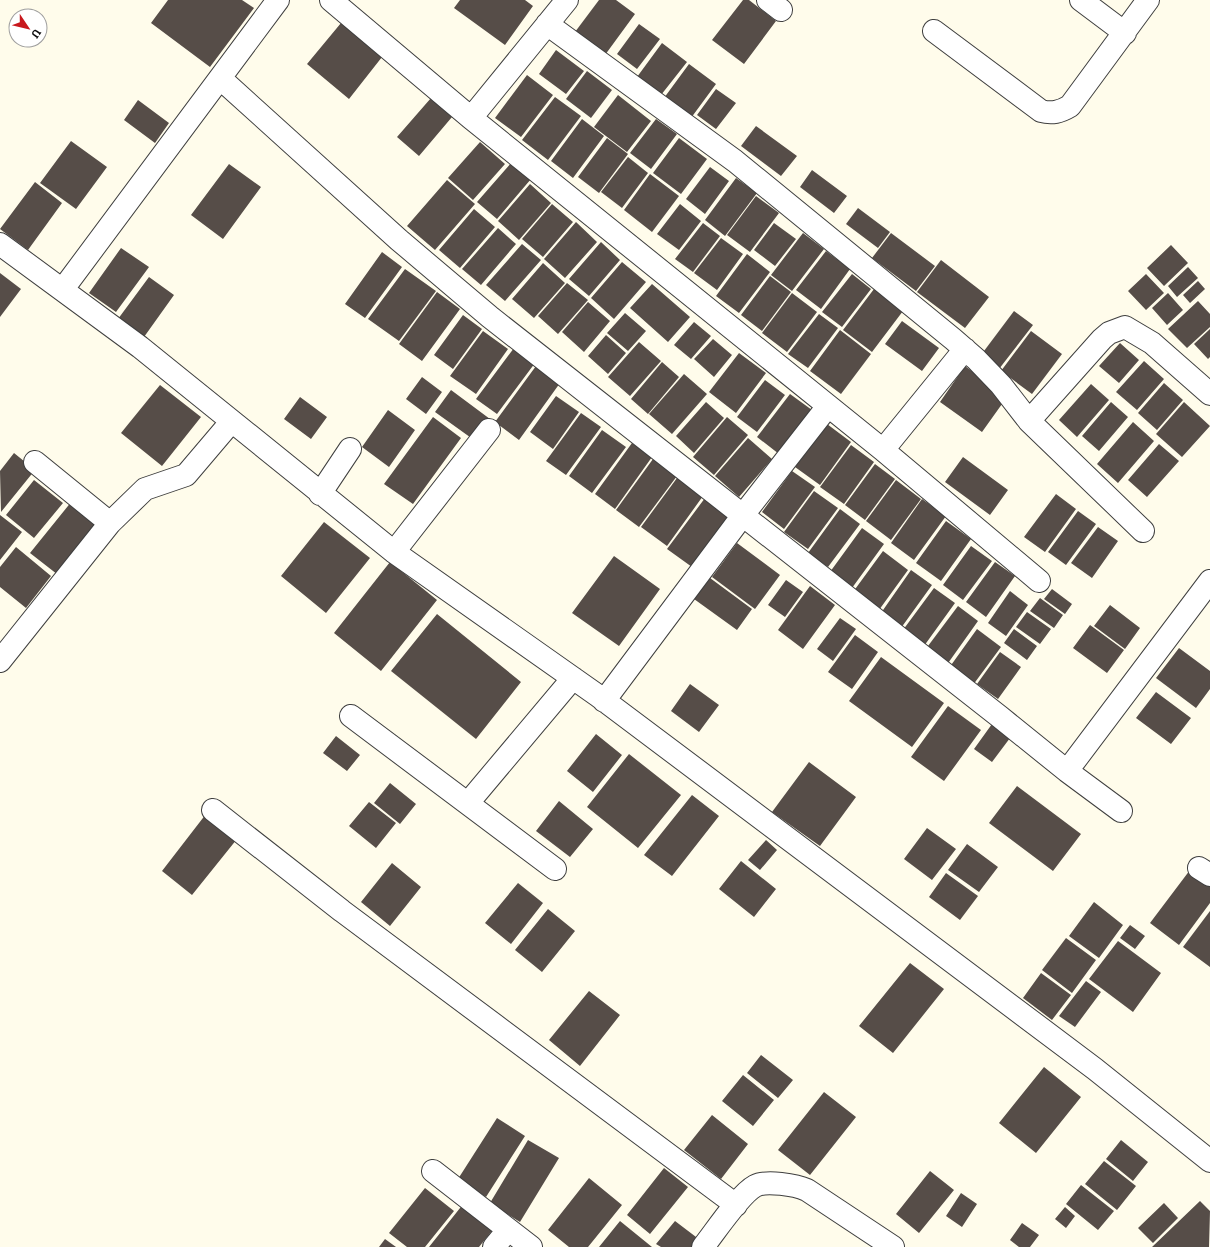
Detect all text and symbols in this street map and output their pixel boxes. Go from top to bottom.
north arrow [8,8,48,48]
text: U [28,26,43,41]

